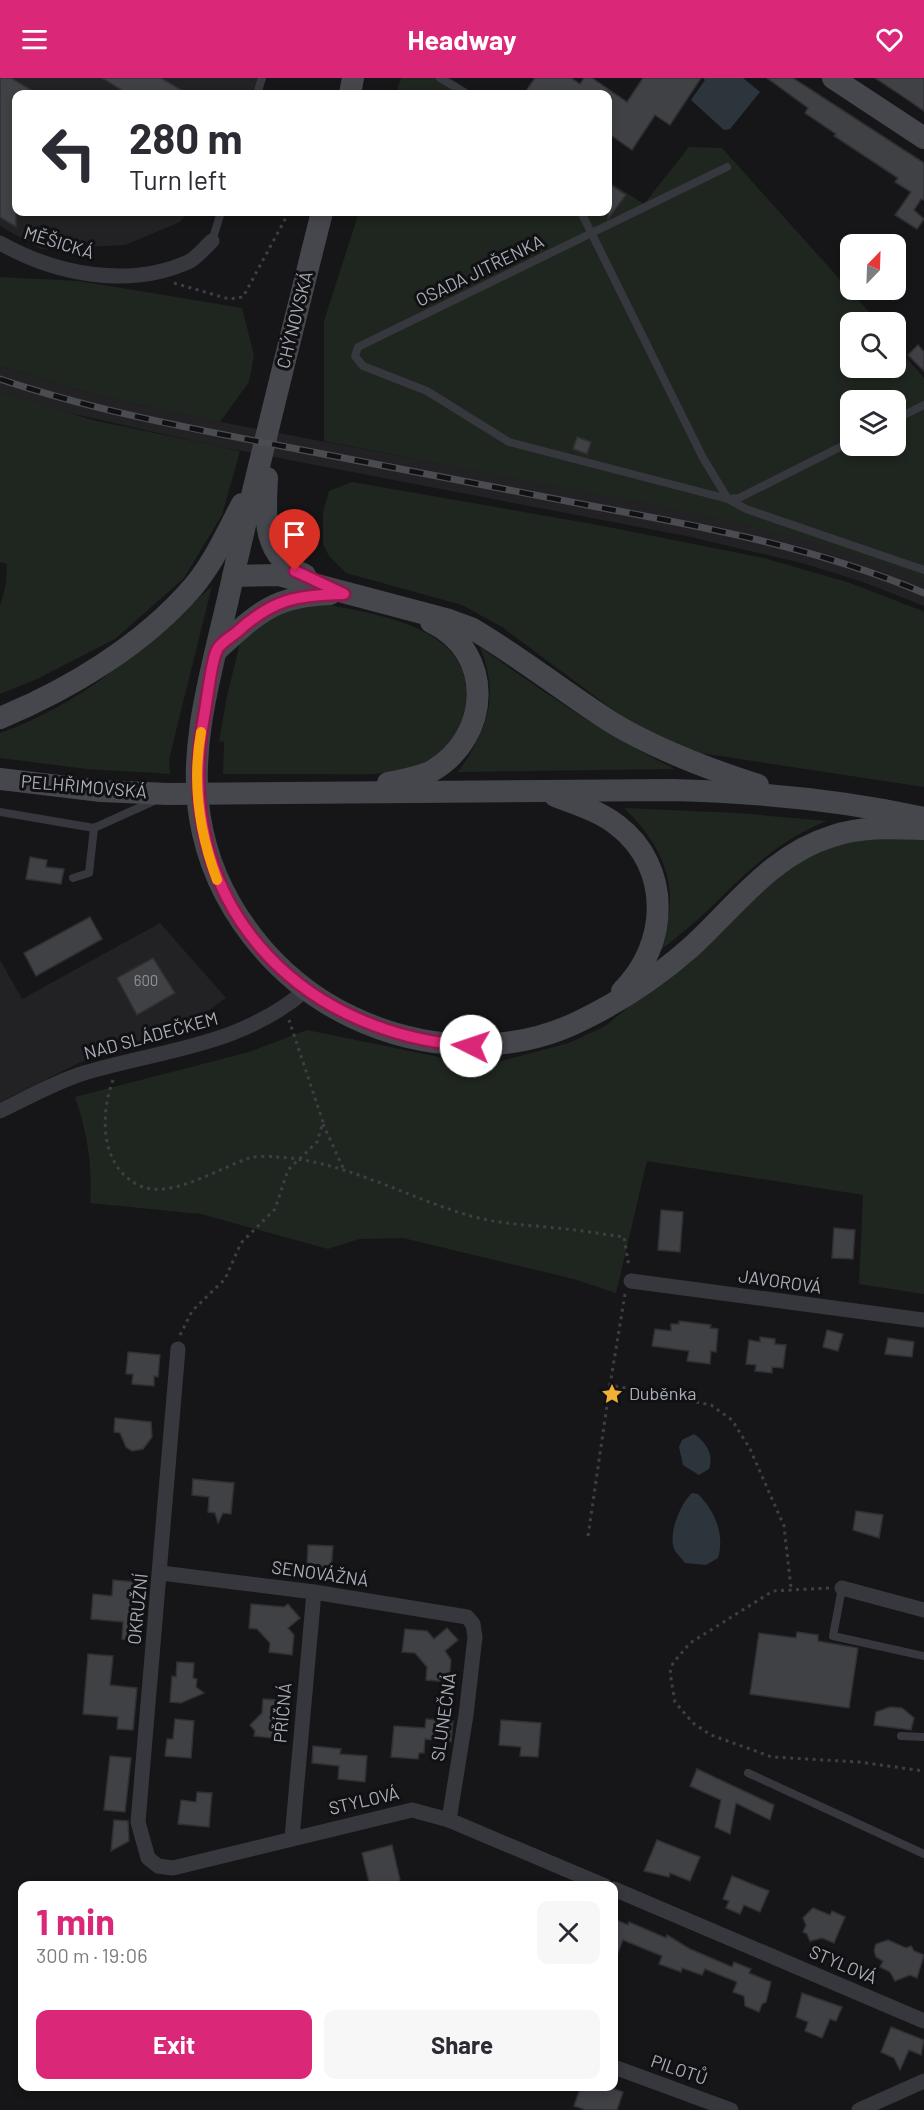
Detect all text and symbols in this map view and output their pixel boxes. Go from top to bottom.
icon: menu [18,23,51,56]
text: Headway [408,23,517,55]
icon: heart [873,23,906,56]
text: 280 m [129,112,243,162]
icon: left [30,114,108,192]
text: Turn left [129,163,227,195]
street label: MĚŠICKÁ [22,221,97,263]
street label: OSADA JITŘENKA [412,230,547,311]
north arrow [840,234,906,300]
map controls [840,234,906,456]
street label: CHÝNOVSKÁ [271,269,317,371]
button: search [840,312,906,378]
button: layers [840,390,906,456]
pin [269,509,320,571]
icon: arrive [278,518,311,551]
street label: PELHŘIMOVSKÁ [20,770,148,802]
house number: 600 [134,971,158,989]
street label: NAD SLÁDEČKEM [81,1007,220,1064]
position arrow [439,1014,503,1078]
street label: JAVOROVÁ [737,1264,823,1298]
place icon: Duběnka [600,1382,624,1406]
place label: Duběnka [629,1382,697,1404]
street label: SENOVÁŽNÁ [270,1555,370,1591]
street label: OKRUŽNÍ [122,1572,152,1646]
street label: SLUNEČNÁ [426,1671,460,1763]
street label: PŘÍČNÁ [268,1682,296,1744]
street label: STYLOVÁ [326,1781,401,1819]
text: 1 min [36,1899,115,1942]
button: close [537,1901,600,1964]
street label: STYLOVÁ [806,1940,881,1988]
text: 300 m · 19:06 [36,1943,147,1967]
button: Exit [36,2010,312,2079]
button: Share [324,2010,600,2079]
street label: PILOTŮ [648,2049,711,2089]

